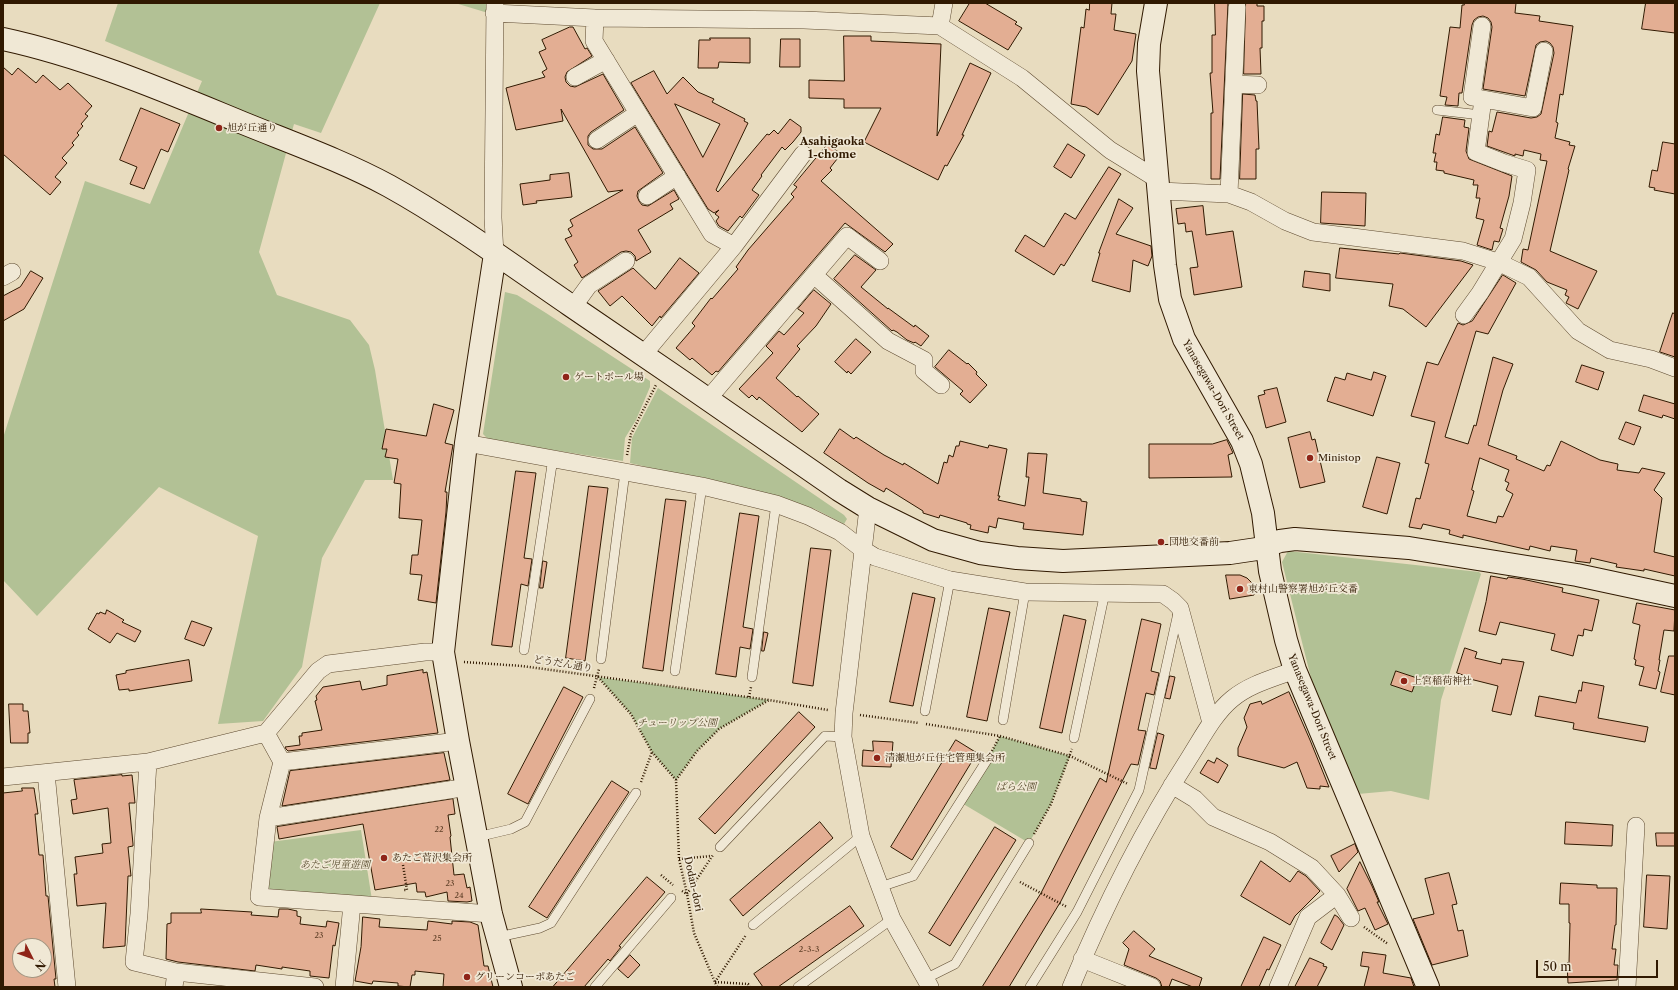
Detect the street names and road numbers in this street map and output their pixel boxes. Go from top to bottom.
street label: Yanasegawa-Dori Street [1179,338,1247,442]
street label: Yanasegawa-Dori Street [1285,652,1339,762]
street label: どうだん通り [532,653,594,675]
street label: Dodan-dori [681,855,705,913]

